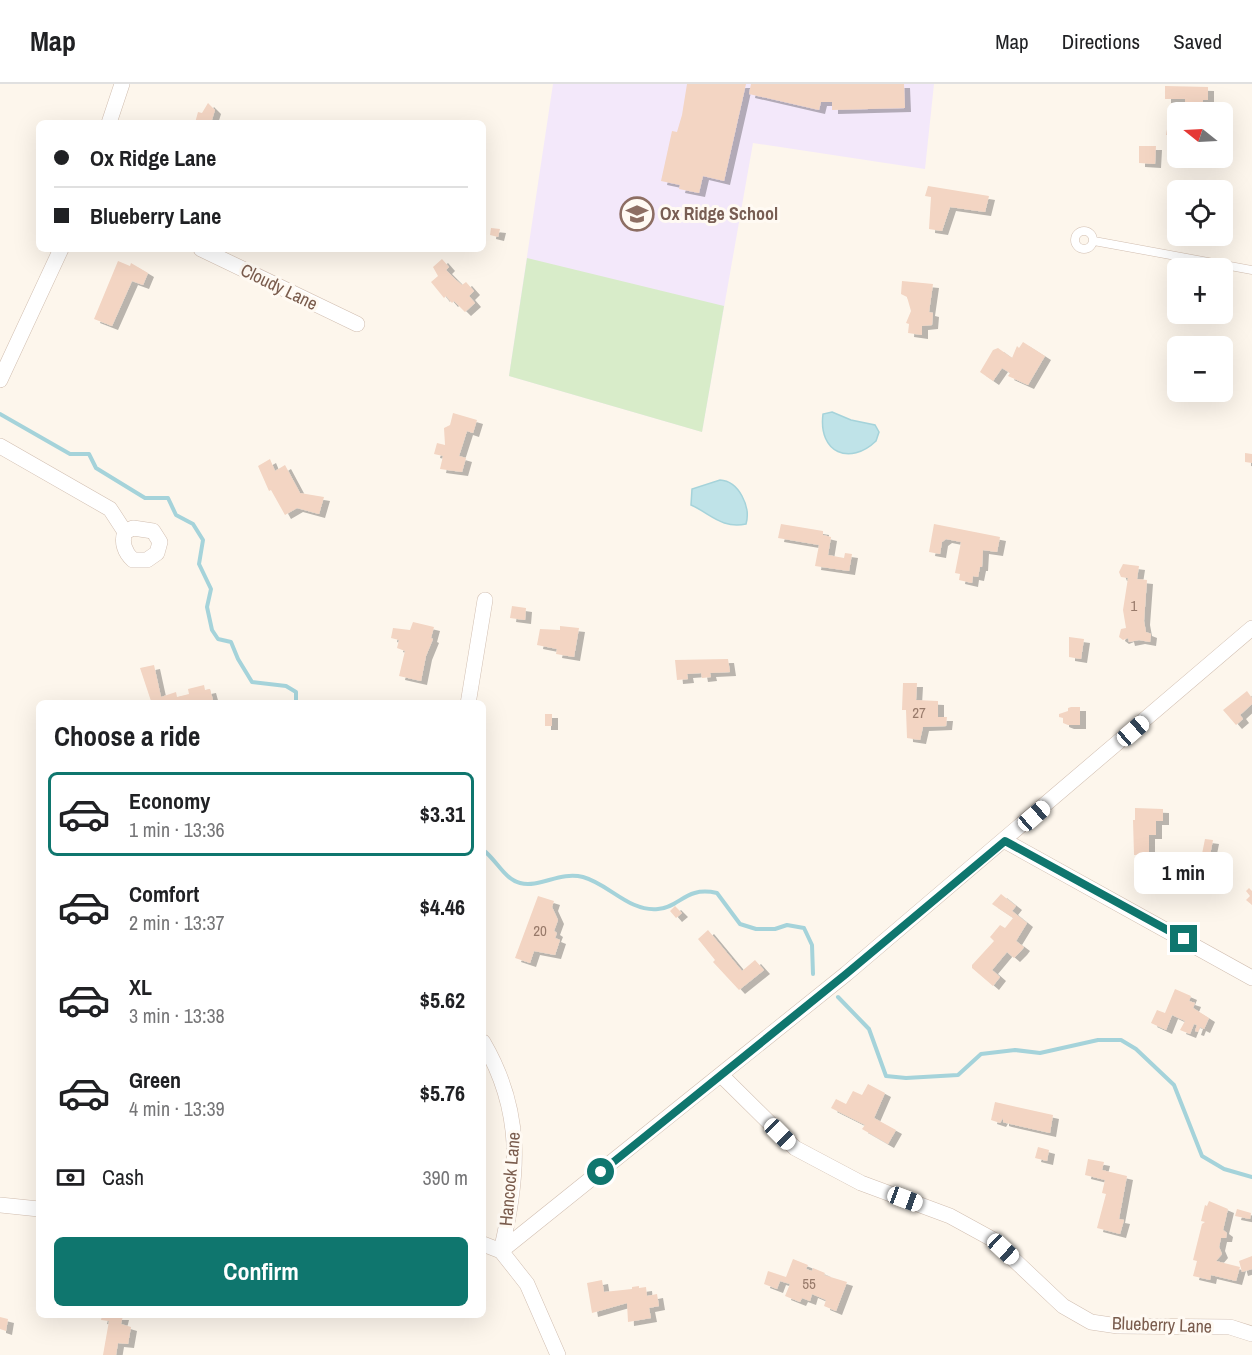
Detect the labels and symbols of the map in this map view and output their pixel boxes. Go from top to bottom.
north arrow [1167,102,1233,168]
school or university icon: Ox Ridge School [619,196,655,232]
place label: Ox Ridge School [660,201,778,226]
street label: Cloudy Lane [236,257,322,316]
house number: 1 [1131,595,1138,616]
house number: 27 [912,702,926,723]
car [1114,712,1152,750]
car [1015,797,1053,835]
callout: 1 min [1134,852,1234,894]
house number: 20 [533,920,547,941]
route end [1170,925,1197,952]
car [761,1115,799,1153]
street label: Hancock Lane [493,1131,526,1227]
route start [587,1158,614,1185]
car [885,1184,925,1214]
car [984,1230,1022,1268]
house number: 55 [802,1273,816,1294]
street label: Blueberry Lane [1112,1310,1212,1339]

